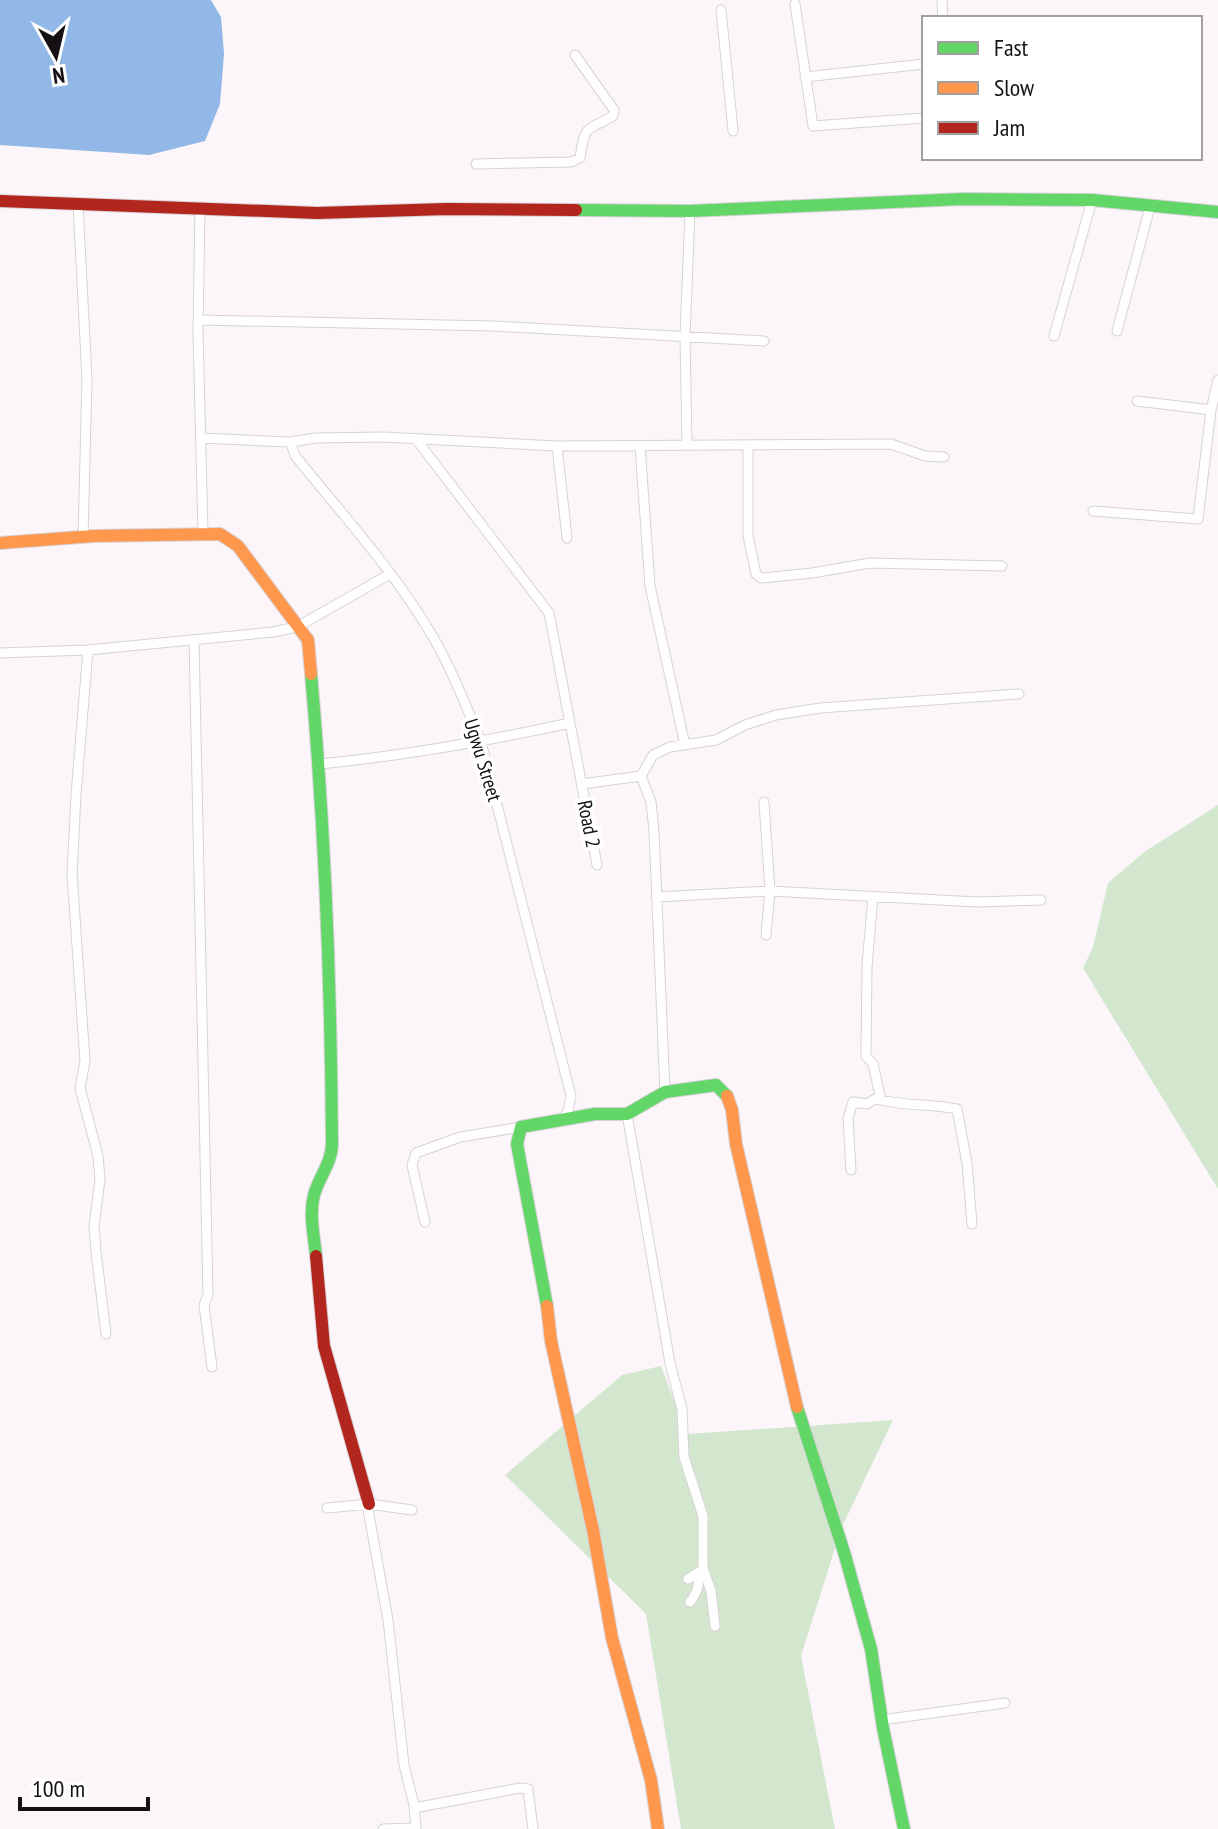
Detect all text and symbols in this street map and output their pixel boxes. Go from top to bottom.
north arrow [16,16,96,96]
legend [922,16,1202,160]
text: Fast [994,32,1029,63]
text: N [51,61,67,90]
text: Slow [994,72,1035,103]
text: Jam [993,112,1025,143]
street label: Ugwu Street [458,715,508,805]
street label: Road 2 [572,798,606,850]
scale bar [20,1761,148,1811]
text: 100 m [32,1773,85,1804]

